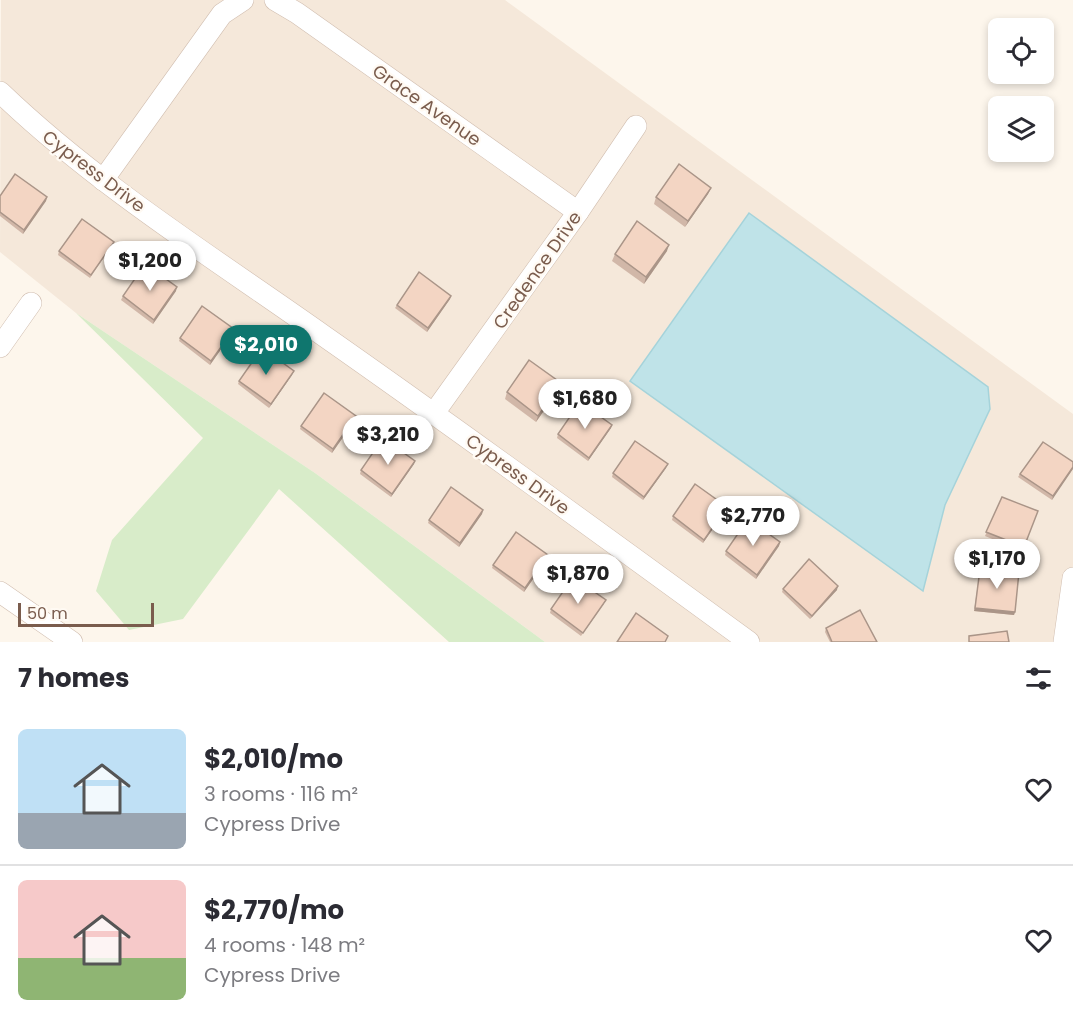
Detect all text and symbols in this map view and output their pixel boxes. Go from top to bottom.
map controls [988,18,1054,162]
button: locate [988,18,1054,84]
street label: Grace Avenue [368,58,486,152]
button: layers [988,96,1054,162]
street label: Cypress Drive [37,124,151,218]
street label: Credence Drive [487,206,587,334]
pin: $1,200 [101,241,199,292]
text: $1,200 [118,246,182,274]
pin: $2,010 [217,325,315,376]
text: $2,010 [234,330,298,358]
pin: $1,680 [536,379,634,430]
text: $1,680 [552,384,618,412]
pin: $3,210 [339,415,437,466]
text: $3,210 [357,420,419,448]
street label: Cypress Drive [461,428,575,520]
pin: $2,770 [704,496,802,547]
text: $2,770 [721,501,785,529]
pin: $1,170 [948,539,1046,590]
text: $1,170 [968,544,1026,572]
pin: $1,870 [529,554,627,605]
text: $1,870 [546,559,610,587]
scale bar [18,600,154,628]
text: 50 m [27,602,68,625]
text: 7 homes [18,660,130,696]
icon: filters [1022,662,1055,695]
text: $2,010/mo [204,741,343,777]
icon: home [66,753,138,825]
icon: heart [1022,773,1055,806]
text: 3 rooms · 116 m² [204,780,358,808]
text: Cypress Drive [204,810,340,838]
text: $2,770/mo [204,892,344,928]
icon: home [66,904,138,976]
icon: heart [1022,924,1055,957]
text: 4 rooms · 148 m² [204,931,365,959]
text: Cypress Drive [204,961,340,989]

